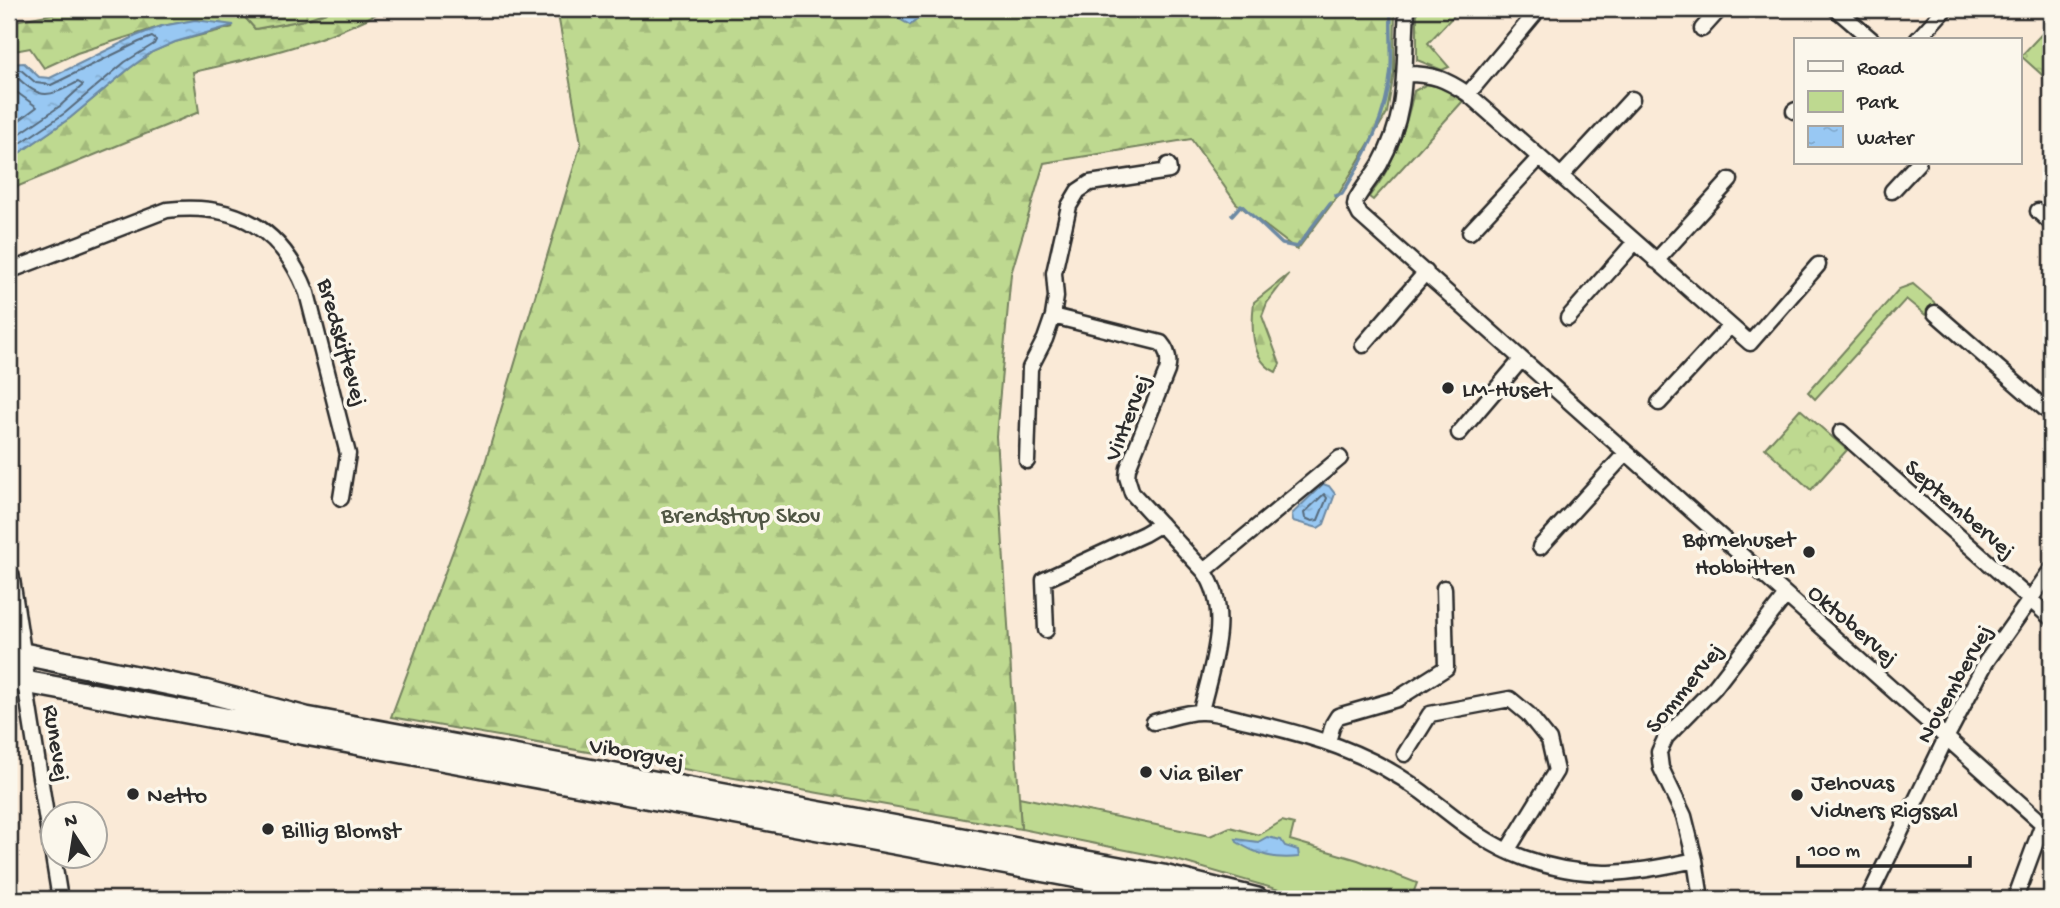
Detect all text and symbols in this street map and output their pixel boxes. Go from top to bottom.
legend [1794,38,2022,164]
text: Road [1857,58,1905,83]
text: Park [1856,92,1900,117]
text: Water [1857,128,1915,153]
street label: Bredskiftevej [308,275,373,410]
street label: Vintervej [1099,371,1159,467]
place label: LM-Huset [1462,377,1553,406]
marker: LM-Huset [1440,380,1456,396]
street label: Septembervej [1897,454,2020,567]
park label: Brendstrup Skov [660,503,821,532]
place label: Børnehuset Hobbitten [1682,527,1797,584]
marker: Børnehuset Hobbitten [1801,544,1817,560]
street label: Oktobervej [1800,579,1903,674]
street label: Novembervej [1911,620,2001,749]
street label: Sommervej [1640,638,1731,740]
street label: Runevej [34,703,75,784]
street label: Viborgvej [586,733,686,778]
place label: Via Biler [1159,761,1244,790]
marker: Via Biler [1138,764,1154,780]
place label: Jehovas Vidners Rigssal [1810,770,1958,827]
place label: Netto [147,783,207,812]
marker: Netto [125,786,141,802]
marker: Jehovas Vidners Rigssal [1789,787,1805,803]
north arrow [38,800,108,870]
text: N [63,809,80,834]
place label: Billig Blomst [281,818,402,847]
marker: Billig Blomst [260,821,276,837]
scale bar [1798,824,1969,868]
text: 100 m [1807,840,1860,865]

